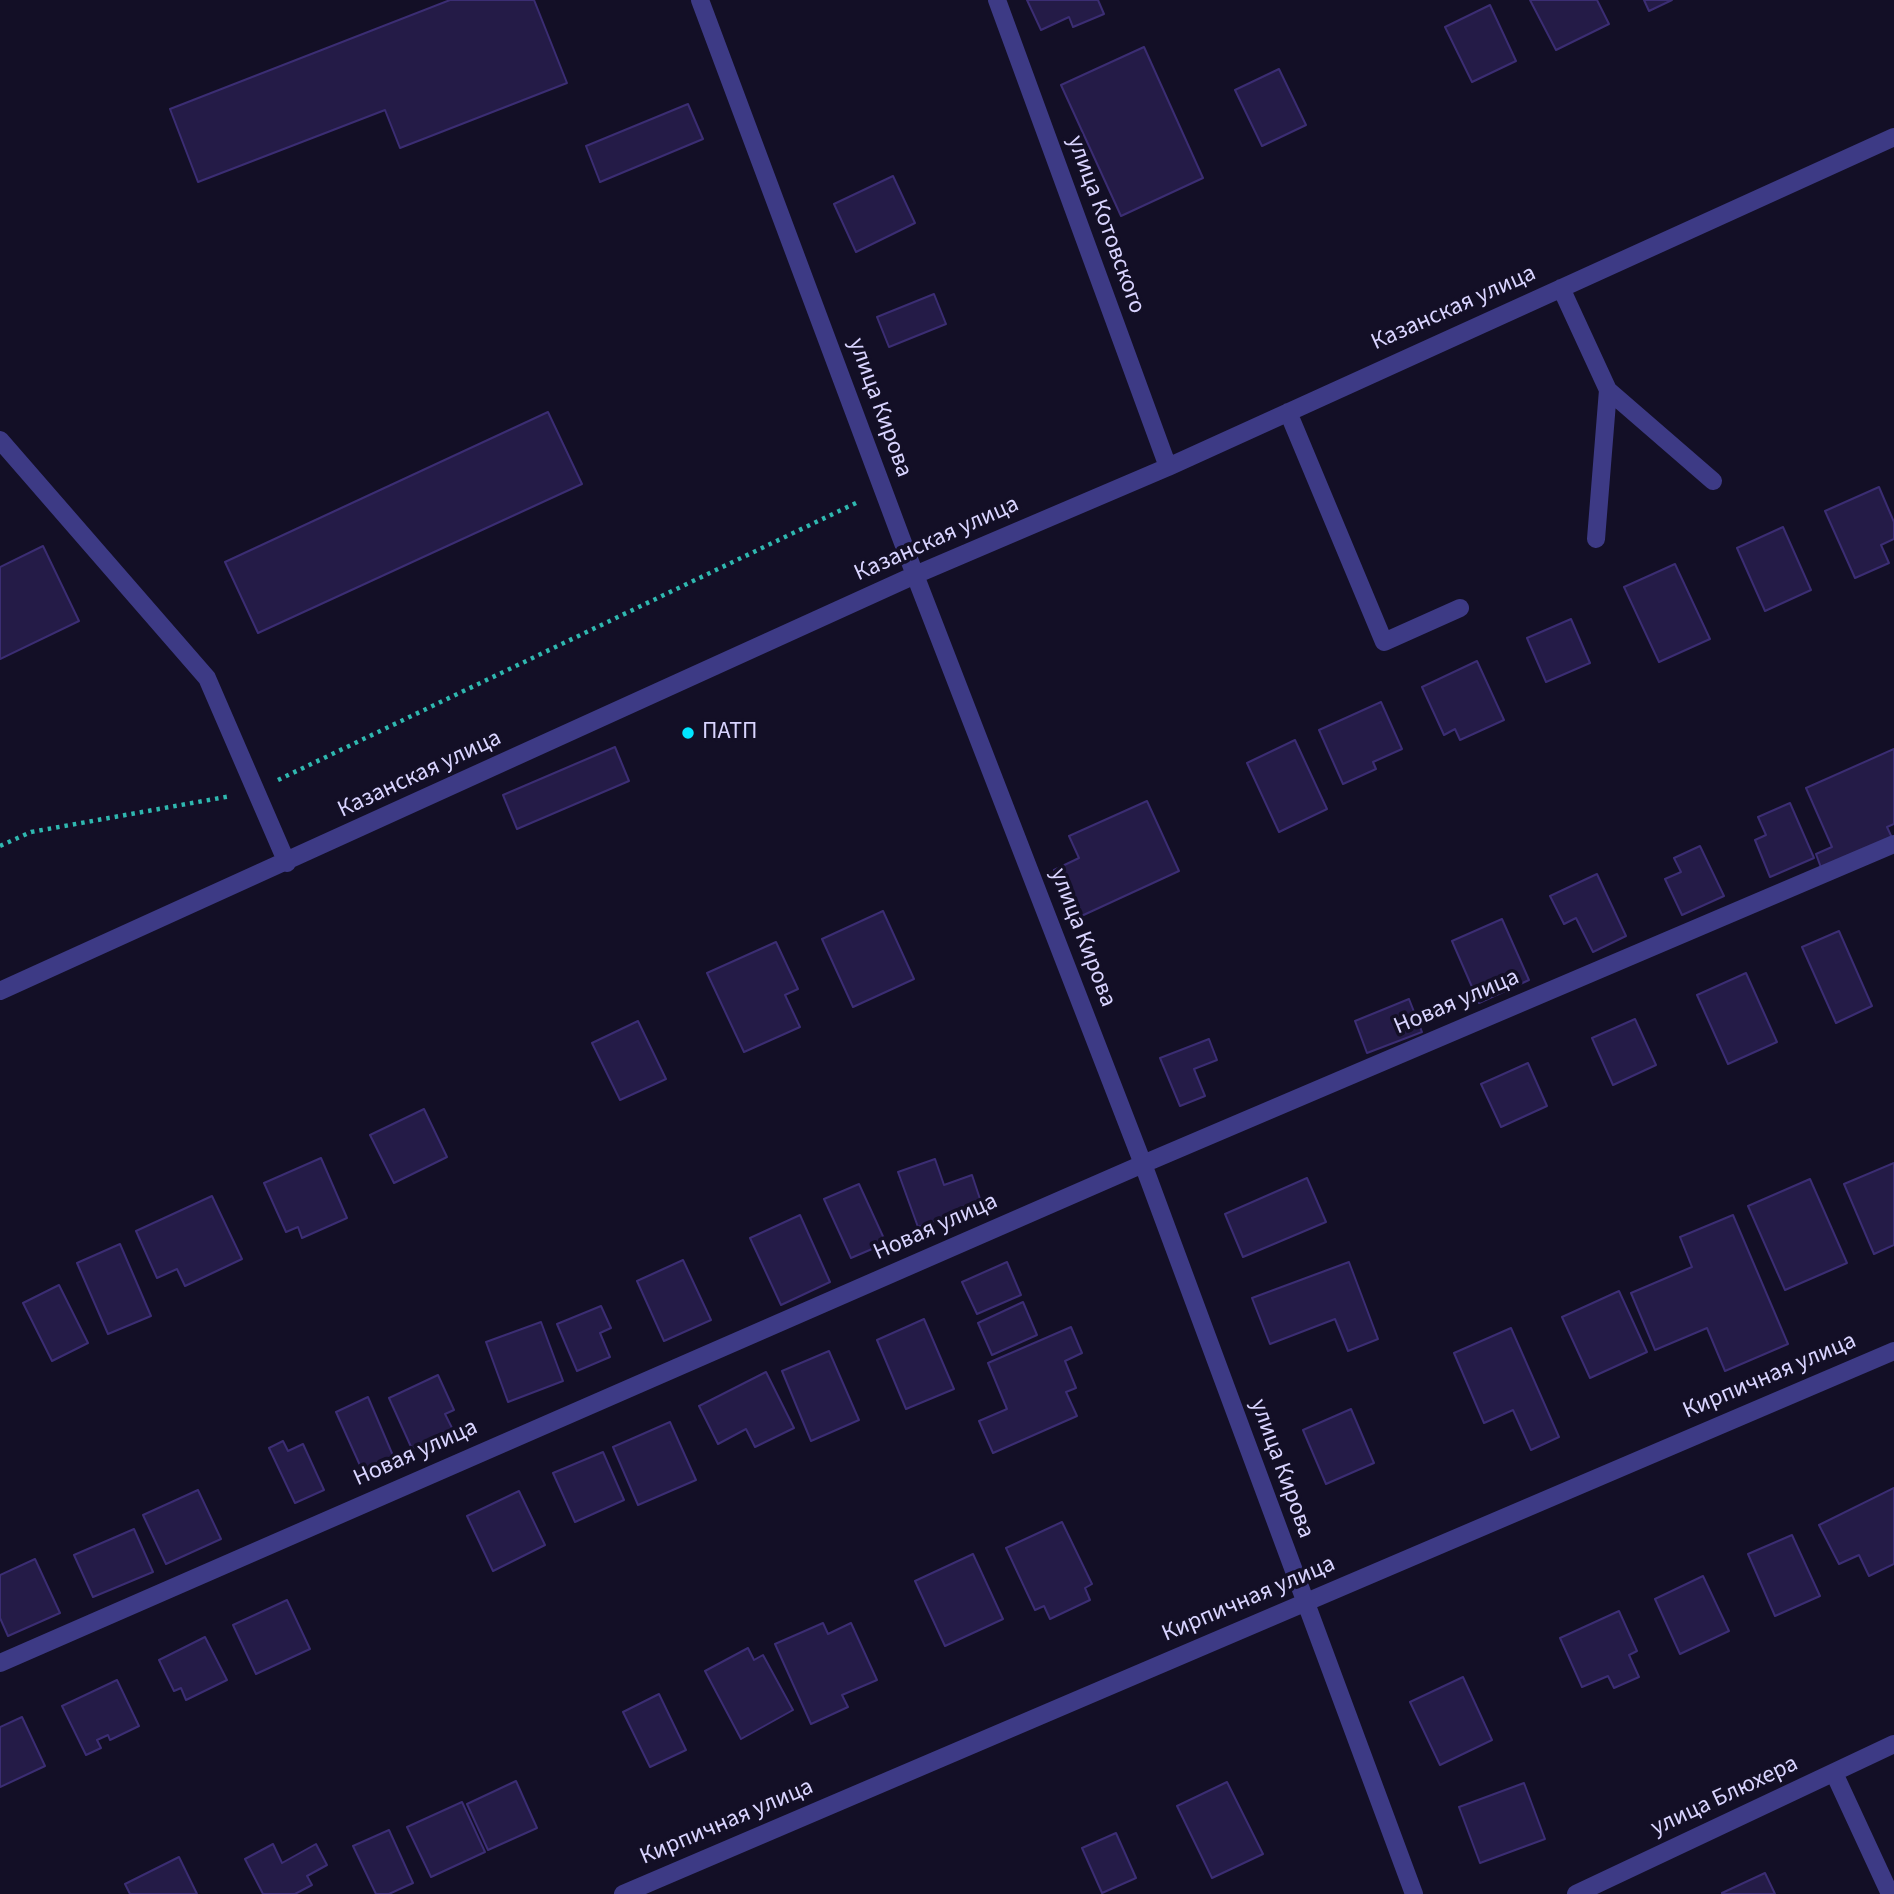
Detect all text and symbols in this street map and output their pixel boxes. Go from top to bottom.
street label: улица Котовского [1059,132,1151,318]
street label: Казанская улица [1367,260,1541,358]
street label: улица Кирова [841,335,917,481]
street label: Казанская улица [850,491,1024,589]
place label: ПАТП [702,719,758,747]
street label: Казанская улица [334,724,506,826]
marker: ПАТП [680,725,696,741]
street label: улица Кирова [1042,865,1122,1011]
street label: Новая улица [1390,964,1524,1042]
street label: Новая улица [869,1188,1003,1268]
street label: Кирпичная улица [1679,1327,1861,1427]
street label: улица Кирова [1243,1396,1319,1542]
street label: Новая улица [349,1414,483,1494]
street label: Кирпичная улица [1158,1550,1340,1650]
street label: улица Блюхера [1647,1750,1803,1844]
street label: Кирпичная улица [636,1773,818,1873]

